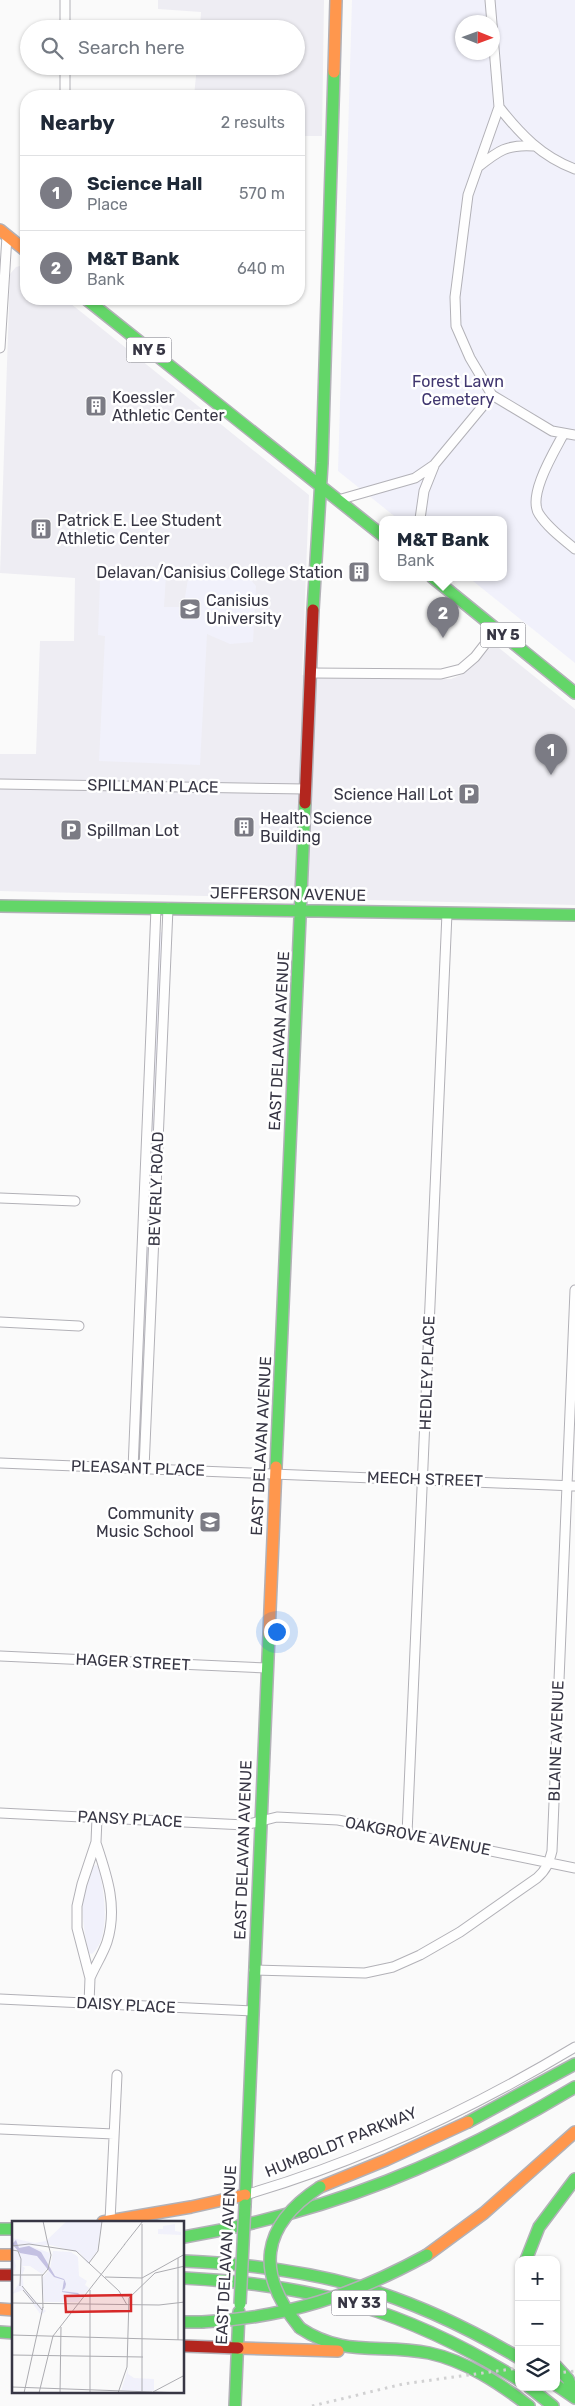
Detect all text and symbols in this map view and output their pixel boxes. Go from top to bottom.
north arrow [455,15,500,60]
search box [20,20,305,75]
icon: search [38,34,66,62]
text: Search here [78,36,185,59]
text: Nearby [40,110,115,135]
text: 2 results [221,113,285,132]
text: Science Hall [87,172,203,195]
text: 1 [52,184,60,203]
text: 570 m [239,184,285,203]
text: Place [87,195,128,214]
text: M&T Bank [87,247,179,270]
text: 2 [51,259,61,278]
text: 640 m [237,259,285,278]
text: Bank [87,270,124,289]
road number: NY 5 [126,338,172,362]
park label: Forest Lawn Cemetery [412,372,504,409]
place label: Koessler Athletic Center [112,388,224,425]
building icon: Koessler Athletic Center [84,394,108,418]
place label: Patrick E. Lee Student Athletic Center [57,511,221,548]
popup [379,516,507,581]
building icon: Patrick E. Lee Student Athletic Center [29,517,53,541]
text: M&T Bank [397,528,489,551]
text: Bank [397,551,434,570]
building icon: Delavan/Canisius College Station [347,560,371,584]
place label: Delavan/Canisius College Station [96,563,343,582]
place label: Canisius University [206,591,282,628]
school or university icon: Canisius University [178,597,202,621]
pin: 2 [427,597,459,638]
road number: NY 5 [480,622,526,648]
pin: 1 [535,734,567,775]
street label: SPILLMAN PLACE [87,775,219,797]
parking icon: Science Hall Lot [457,782,481,806]
place label: Science Hall Lot [334,785,453,804]
place label: Health Science Building [260,809,372,846]
building icon: Health Science Building [232,815,256,839]
parking icon: Spillman Lot [59,818,83,842]
place label: Spillman Lot [87,821,179,840]
street label: JEFFERSON AVENUE [210,883,366,905]
street label: EAST DELAVAN AVENUE [265,951,293,1131]
street label: BEVERLY ROAD [145,1131,167,1247]
street label: HEDLEY PLACE [416,1315,438,1431]
street label: EAST DELAVAN AVENUE [247,1356,275,1536]
street label: PLEASANT PLACE [71,1456,205,1480]
street label: MEECH STREET [367,1467,483,1491]
place label: Community Music School [96,1504,194,1541]
school or university icon: Community Music School [198,1510,222,1534]
your location [264,1619,290,1645]
street label: HAGER STREET [75,1649,191,1675]
street label: BLAINE AVENUE [544,1680,568,1802]
street label: EAST DELAVAN AVENUE [230,1760,256,1940]
street label: PANSY PLACE [77,1807,183,1831]
street label: OAKGROVE AVENUE [344,1813,492,1859]
street label: DAISY PLACE [76,1993,176,2017]
street label: HUMBOLDT PARKWAY [262,2103,420,2181]
street label: EAST DELAVAN AVENUE [212,2165,240,2345]
inset map [12,2221,185,2394]
map controls [515,2256,560,2391]
button: + [515,2256,560,2301]
road number: NY 33 [332,2290,386,2316]
button: − [515,2301,560,2346]
button: layers [515,2346,560,2391]

